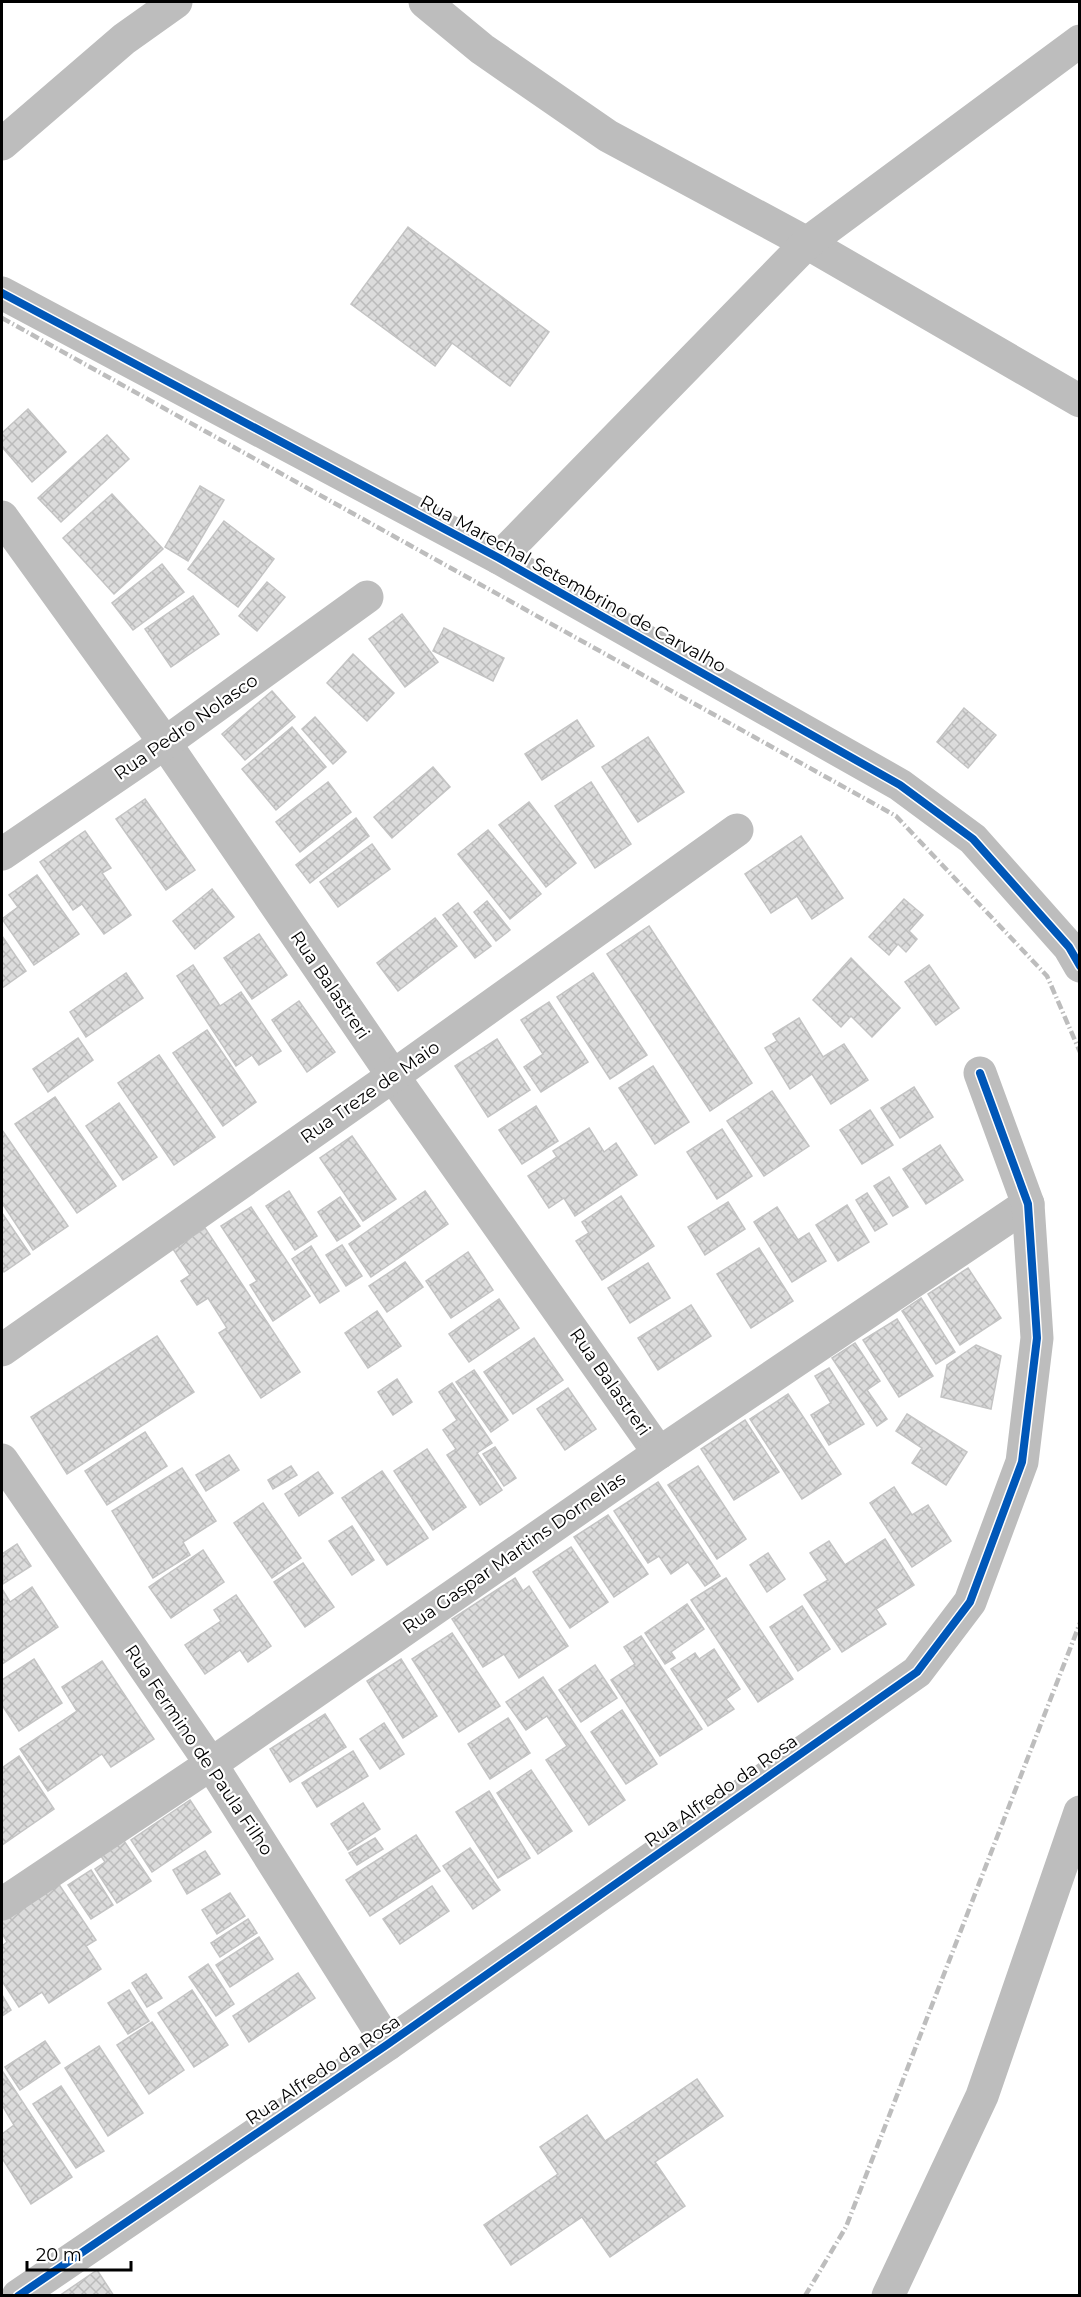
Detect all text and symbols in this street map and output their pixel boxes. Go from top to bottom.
street label: Rua Marechal Setembrino de Carvalho [416,490,730,678]
street label: Rua Pedro Nolasco [110,669,262,785]
street label: Rua Balastreri [286,927,374,1043]
street label: Rua Treze de Maio [296,1036,444,1148]
street label: Rua Balastreri [565,1324,655,1440]
street label: Rua Gaspar Martins Dornellas [398,1467,630,1639]
street label: Rua Fermino de Paula Filho [120,1640,278,1860]
street label: Rua Alfredo da Rosa [640,1730,802,1852]
street label: Rua Alfredo da Rosa [242,2010,404,2130]
scale bar [27,2234,130,2272]
text: 20 m [36,2244,82,2266]

